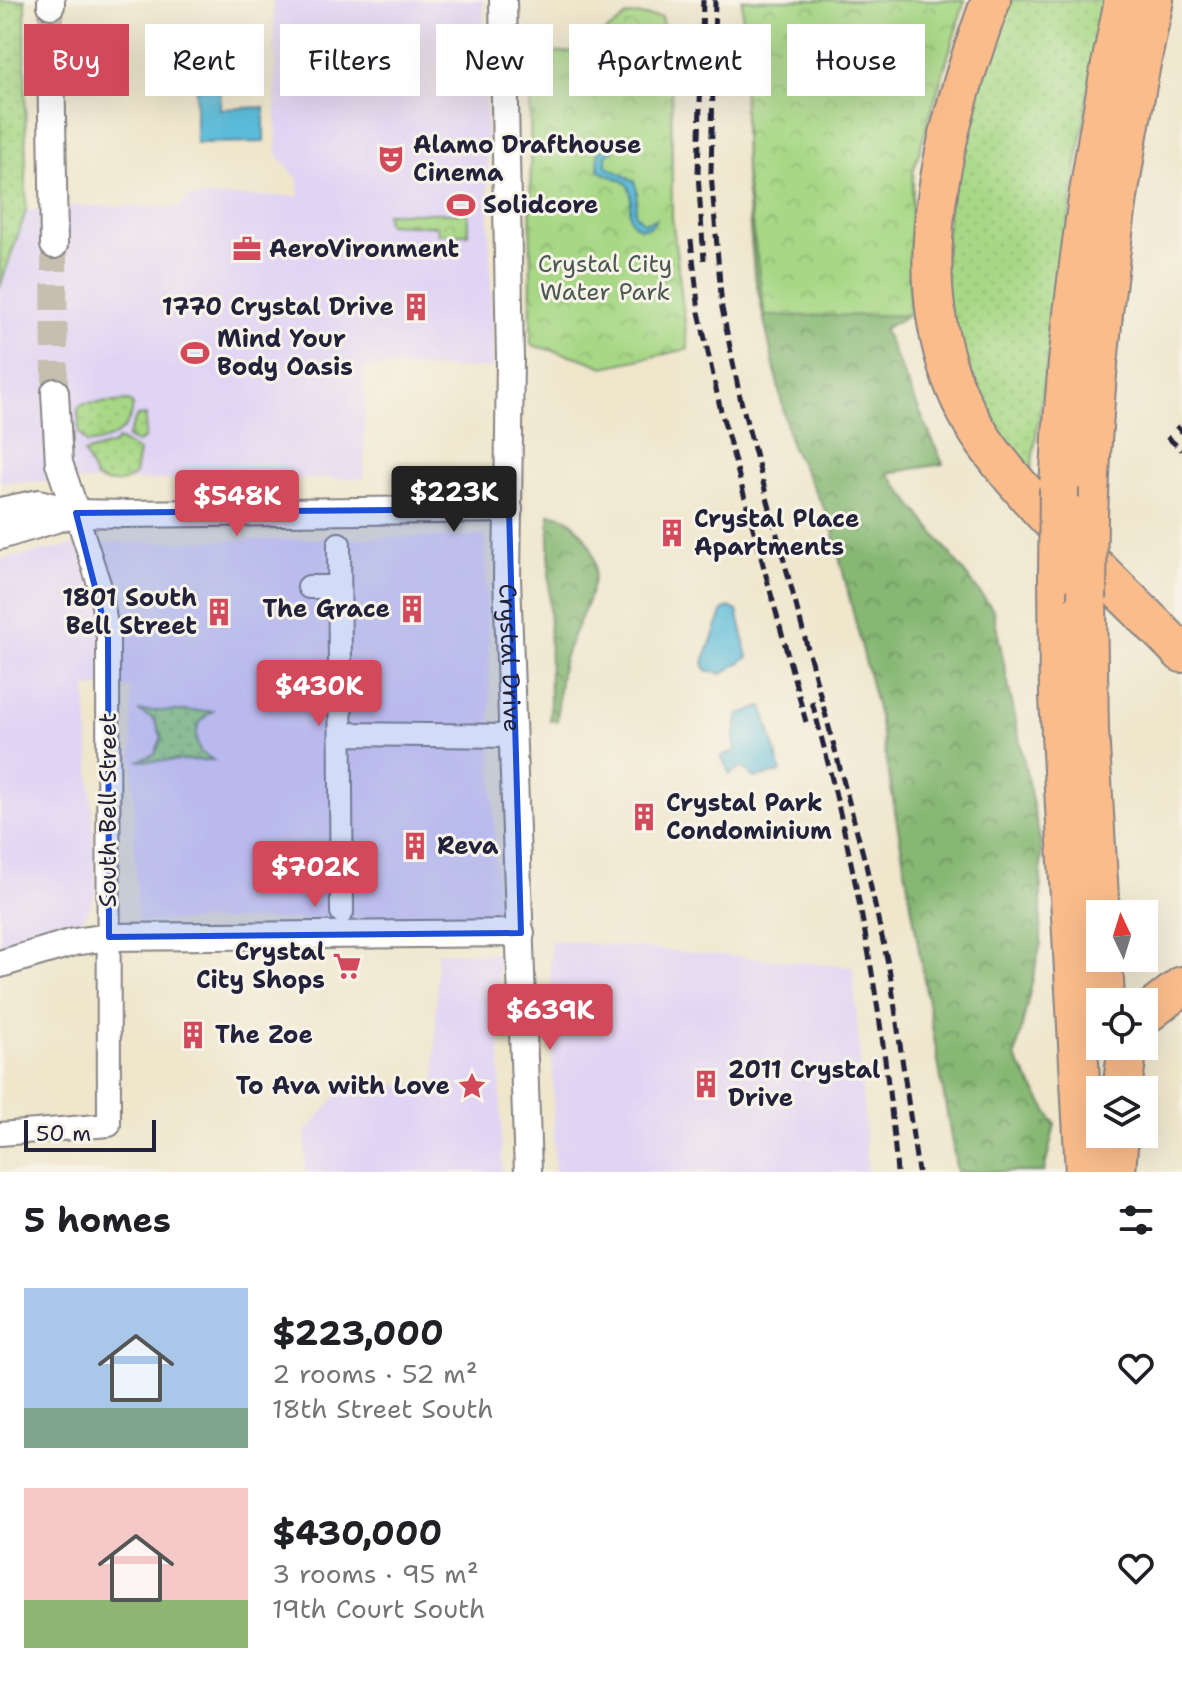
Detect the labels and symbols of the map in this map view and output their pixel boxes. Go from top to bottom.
place label: Alamo Drafthouse Cinema [413,129,641,189]
theatre icon: Alamo Drafthouse Cinema [376,144,406,174]
place label: Solidcore [483,189,599,221]
sports icon: Solidcore [446,190,476,220]
place label: AeroVironment [269,233,460,265]
office icon: AeroVironment [232,234,262,264]
park label: Crystal City Water Park [538,248,672,308]
place label: 1770 Crystal Drive [162,291,394,323]
building icon: 1770 Crystal Drive [401,292,431,322]
place label: Mind Your Body Oasis [217,323,353,383]
sports icon: Mind Your Body Oasis [180,338,210,368]
pin: $223K [398,466,510,534]
pin: $548K [181,470,293,538]
place label: Crystal Place Apartments [694,503,859,563]
building icon: Crystal Place Apartments [657,518,687,548]
place label: 1801 South Bell Street [62,582,197,642]
street label: Crystal Drive [491,583,528,733]
place label: The Grace [262,593,390,625]
building icon: The Grace [397,594,427,624]
building icon: 1801 South Bell Street [204,597,234,627]
pin: $430K [263,660,375,728]
street label: South Bell Street [92,712,124,908]
place label: Crystal Park Condominium [666,787,832,847]
building icon: Crystal Park Condominium [629,802,659,832]
place label: Reva [437,830,499,862]
building icon: Reva [400,831,430,861]
pin: $702K [259,841,371,909]
north arrow [1086,900,1158,972]
place label: Crystal City Shops [196,936,325,996]
supermarket icon: Crystal City Shops [332,951,362,981]
pin: $639K [494,984,606,1052]
place label: The Zoe [215,1019,313,1051]
building icon: The Zoe [178,1020,208,1050]
place label: 2011 Crystal Drive [728,1054,880,1114]
building icon: 2011 Crystal Drive [691,1069,721,1099]
place label: To Ava with Love [236,1070,450,1102]
place icon: To Ava with Love [457,1071,487,1101]
scale bar [24,1116,156,1152]

